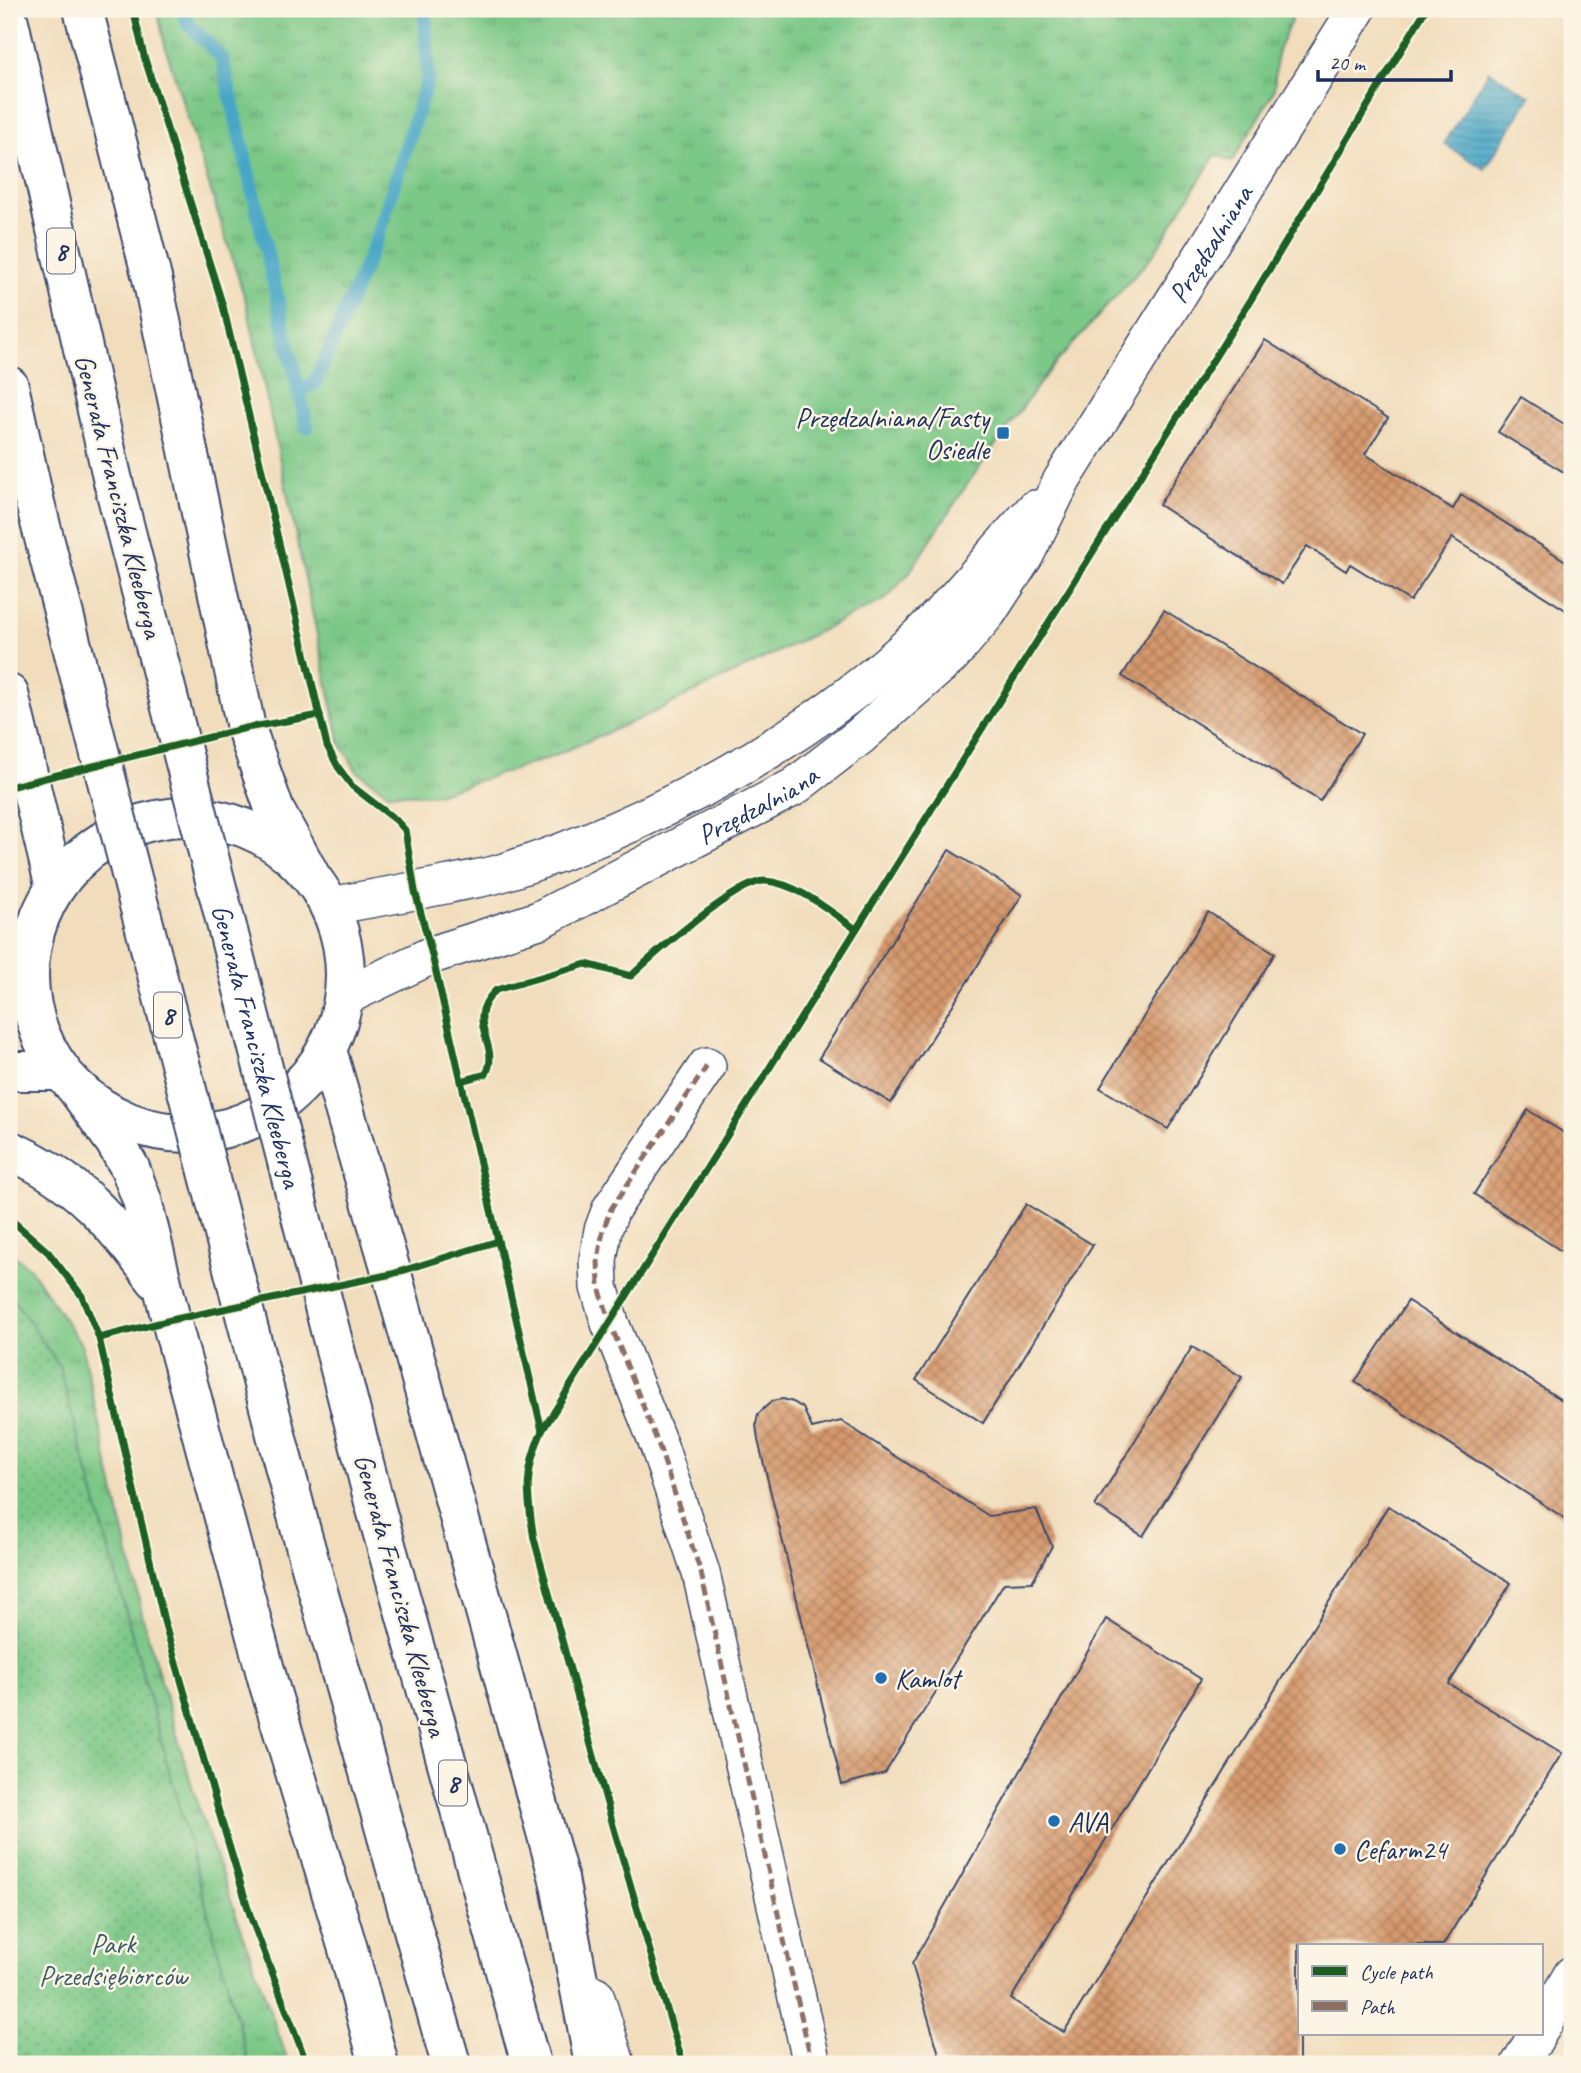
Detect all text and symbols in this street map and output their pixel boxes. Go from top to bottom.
scale bar [1318,38,1452,82]
text: 20 m [1329,50,1367,76]
street label: Przędzalniana [1160,177,1261,309]
road number: 8 [47,228,75,274]
street label: Generała Franciszka Kleeberga [67,351,172,643]
place label: Przędzalniana/Fasty Osiedle [795,400,991,467]
marker: Przędzalniana/Fasty Osiedle [995,425,1011,441]
street label: Przędzalniana [691,757,826,852]
street label: Generała Franciszka Kleeberga [204,901,311,1193]
road number: 8 [154,992,182,1038]
street label: Generała Franciszka Kleeberga [346,1450,456,1742]
place label: Kamlot [895,1661,963,1696]
marker: Kamlot [873,1670,889,1686]
road number: 8 [439,1760,467,1806]
place label: AVA [1068,1804,1109,1839]
marker: AVA [1046,1813,1062,1829]
place label: Cefarm24 [1354,1832,1449,1867]
marker: Cefarm24 [1332,1841,1348,1857]
park label: Park Przedsiębiorców [39,1926,190,1993]
legend [1298,1944,1542,2035]
text: Cycle path [1360,1959,1433,1985]
text: Path [1360,1994,1396,2020]

